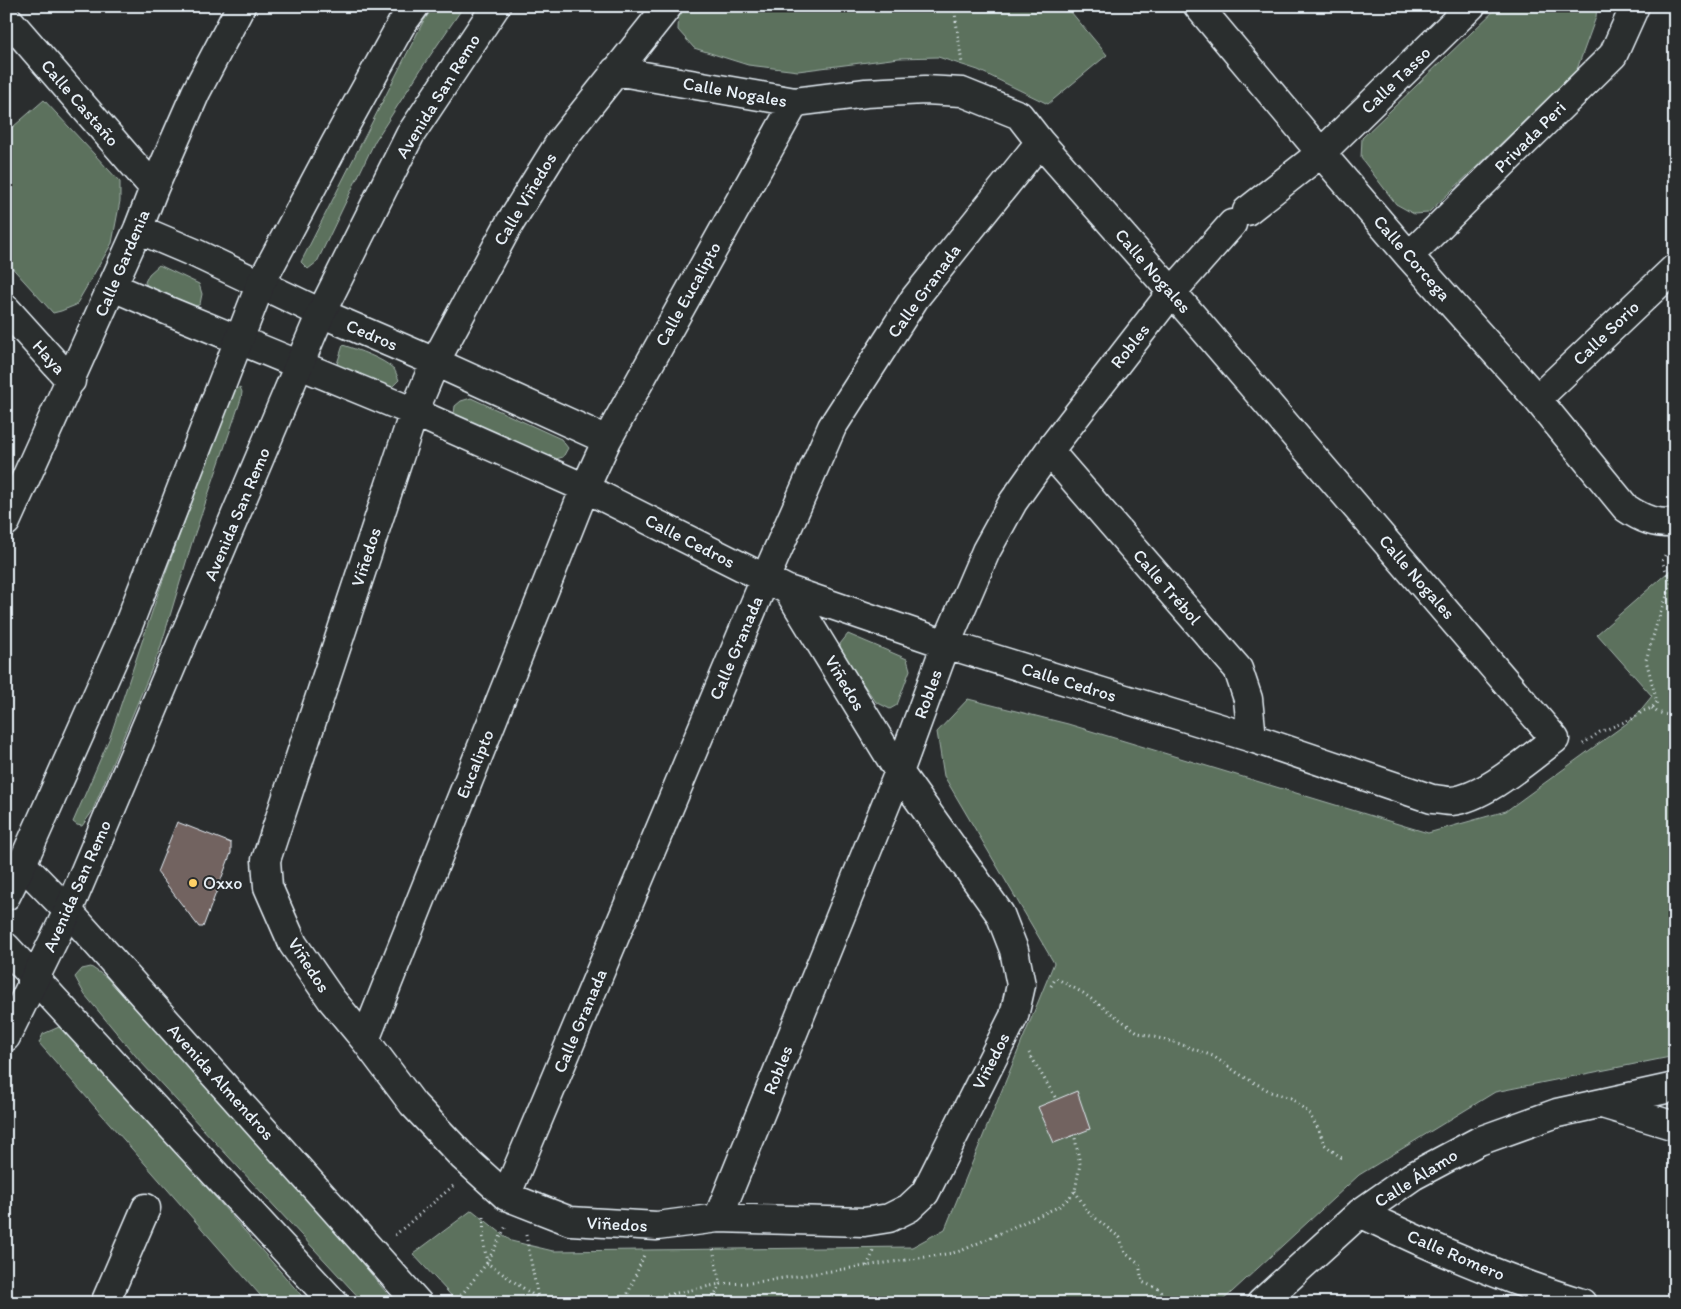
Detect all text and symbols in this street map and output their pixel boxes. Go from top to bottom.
street label: Avenida San Remo [391,30,485,162]
street label: Calle Tasso [1357,41,1435,119]
street label: Calle Castaño [36,55,124,151]
street label: Calle Nogales [681,72,789,112]
street label: Privada Peri [1490,97,1570,177]
street label: Calle Viñedos [489,148,561,250]
street label: Calle Gardenia [89,205,155,320]
street label: Calle Corcega [1369,211,1455,306]
street label: Calle Nogales [1110,224,1196,318]
street label: Calle Eucalipto [650,238,726,350]
street label: Calle Granada [883,240,966,342]
street label: Calle Sorio [1568,296,1644,370]
street label: Cedros [343,314,401,356]
street label: Robles [1106,319,1154,373]
street label: Haya [28,335,70,379]
street label: Avenida San Remo [199,444,275,584]
street label: Calle Cedros [641,509,739,573]
street label: Viñedos [346,525,386,589]
street label: Calle Nogales [1374,530,1460,624]
street label: Calle Trébol [1128,545,1206,629]
street label: Calle Granada [704,593,768,703]
street label: Viñedos [820,651,870,715]
street label: Calle Cedros [1019,657,1119,707]
street label: Robles [909,666,947,722]
street label: Eucalipto [451,726,499,802]
street label: Avenida San Remo [38,816,116,956]
place label: Oxxo [203,872,243,894]
marker: Oxxo [187,877,199,889]
street label: Viñedos [283,933,335,997]
street label: Calle Granada [548,966,612,1076]
street label: Avenida Almendros [163,1019,279,1145]
street label: Viñedos [967,1029,1015,1093]
street label: Robles [758,1042,798,1098]
street label: Calle Álamo [1370,1144,1462,1212]
street label: Viñedos [586,1211,648,1237]
street label: Calle Romero [1404,1225,1508,1285]

